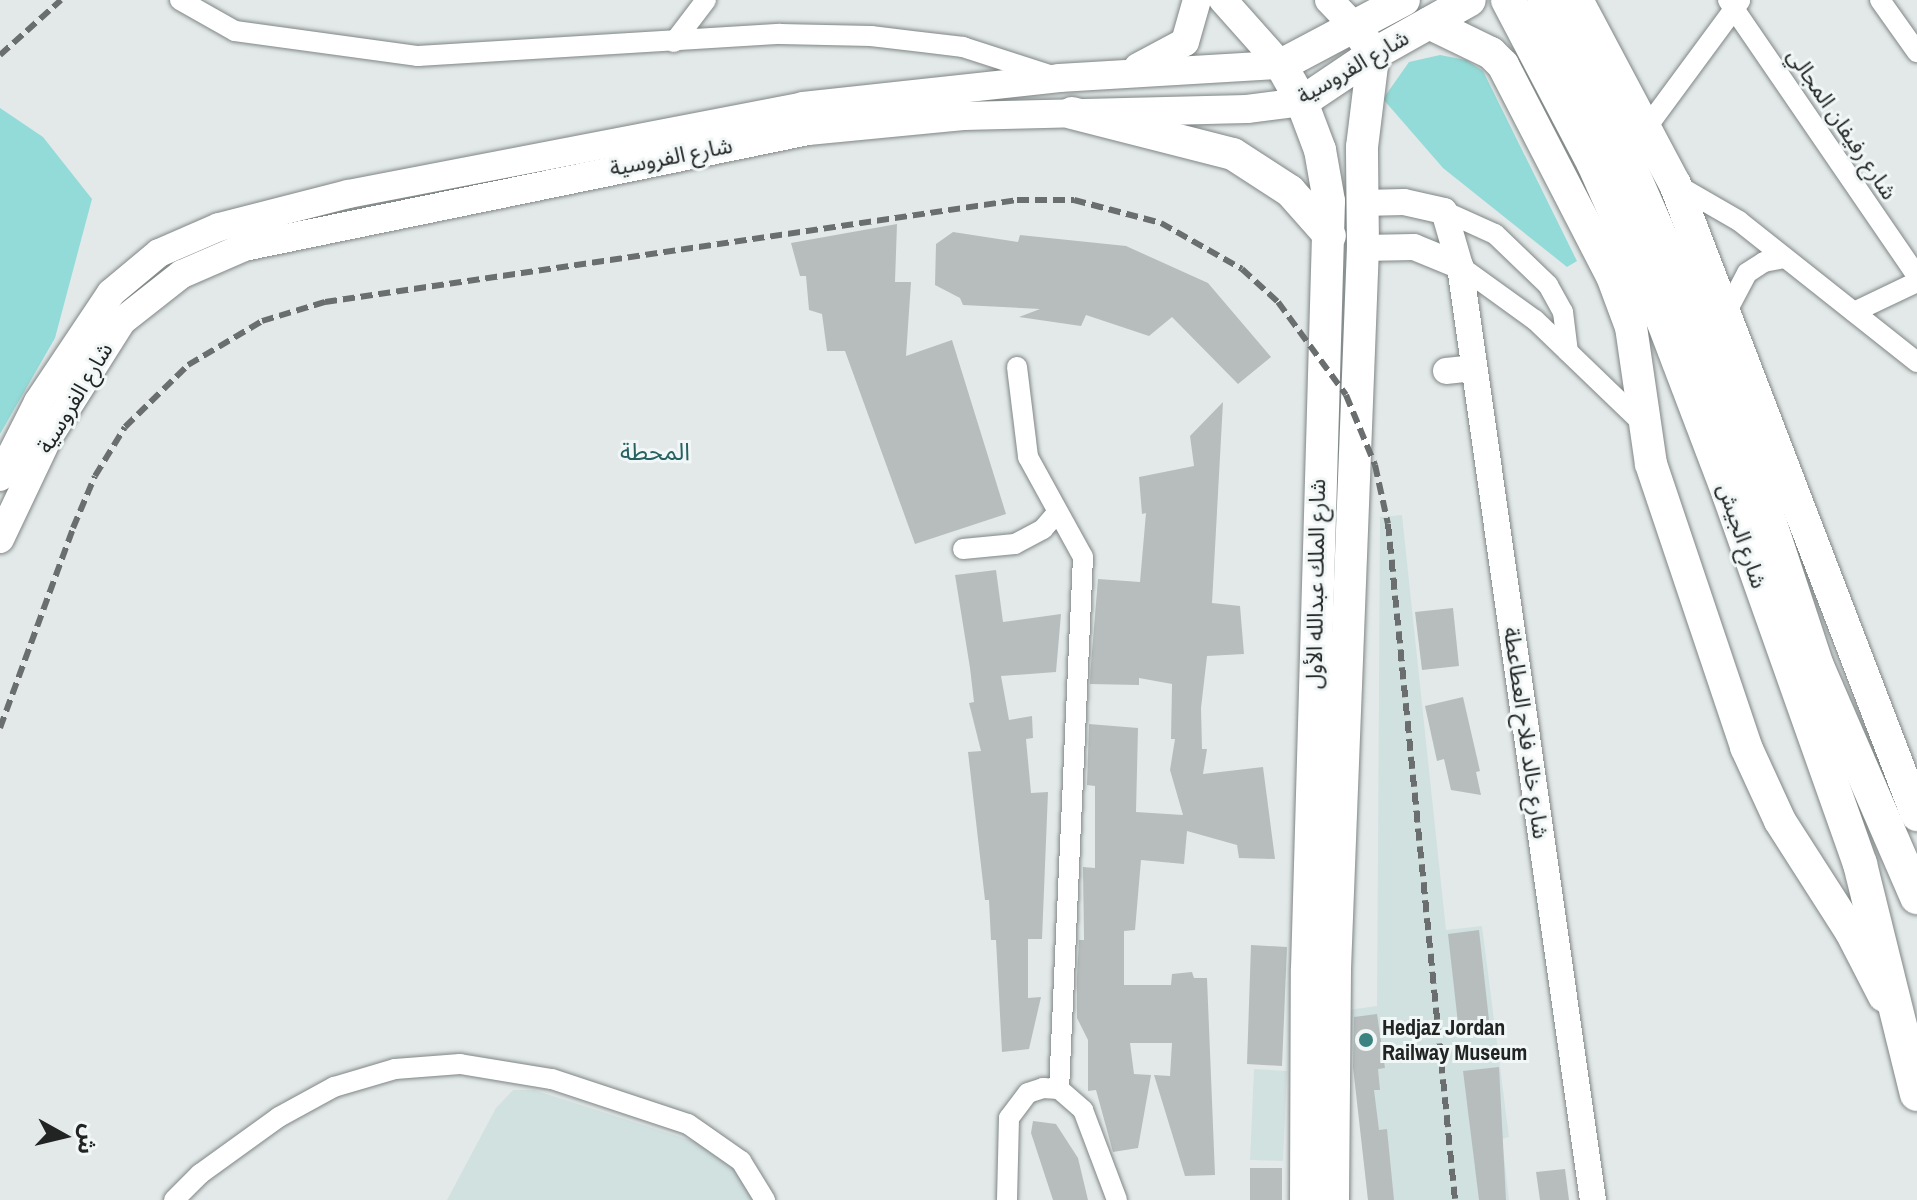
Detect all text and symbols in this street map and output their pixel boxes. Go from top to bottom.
street label: شارع الفروسية [1293,24,1413,110]
street label: شارع رفيفان المجالي [1782,43,1902,205]
street label: شارع الفروسية [607,132,735,182]
street label: شارع الفروسية [32,338,118,458]
district label: المحطة [620,438,690,466]
street label: شارع الملك عبدالله الأول [1301,479,1331,689]
street label: شارع الجيش [1712,480,1772,592]
street label: شارع خالد فلاح العطاعطة [1498,625,1554,841]
place label: Hedjaz Jordan Railway Museum [1382,1014,1527,1066]
marker: Hedjaz Jordan Railway Museum [1357,1031,1375,1049]
north arrow [24,1096,104,1176]
text: ش [71,1122,105,1156]

